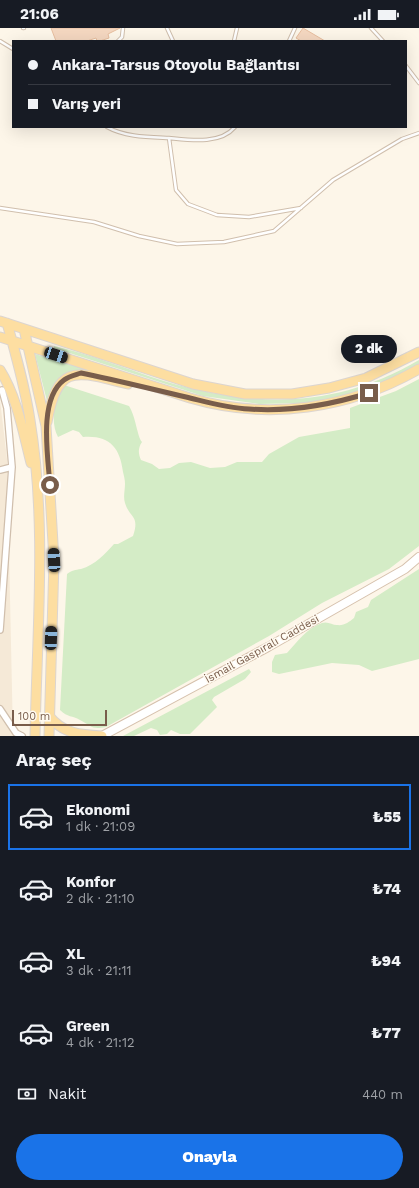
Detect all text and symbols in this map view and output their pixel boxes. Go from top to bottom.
text: 21:06 [20,5,59,23]
text: Ankara-Tarsus Otoyolu Bağlantısı [52,56,300,74]
text: Varış yeri [52,95,121,113]
callout: 2 dk [341,335,397,363]
text: 2 dk [355,341,383,356]
car [43,346,69,364]
route end [360,384,378,402]
route start [41,476,59,494]
car [47,548,61,572]
street label: İsmail Gaspıralı Caddesi [202,611,321,686]
car [45,626,57,650]
scale bar [12,708,107,727]
text: 100 m [18,710,50,723]
text: Araç seç [16,749,92,770]
icon: car [18,799,54,835]
text: Ekonomi [66,801,130,819]
text: ₺55 [373,808,401,826]
text: 1 dk · 21:09 [66,819,135,834]
icon: car [18,871,54,907]
text: Konfor [66,873,116,891]
text: ₺74 [372,880,401,898]
text: 2 dk · 21:10 [66,891,135,906]
icon: car [18,943,54,979]
text: XL [66,945,85,963]
text: ₺94 [371,952,401,970]
text: 3 dk · 21:11 [66,963,132,978]
icon: car [18,1015,54,1051]
text: Green [66,1017,110,1035]
text: ₺77 [371,1024,401,1042]
text: 4 dk · 21:12 [66,1035,135,1050]
icon: cash [16,1083,38,1105]
text: Nakit [48,1085,86,1103]
text: 440 m [362,1087,403,1102]
button: Onayla [16,1134,403,1180]

